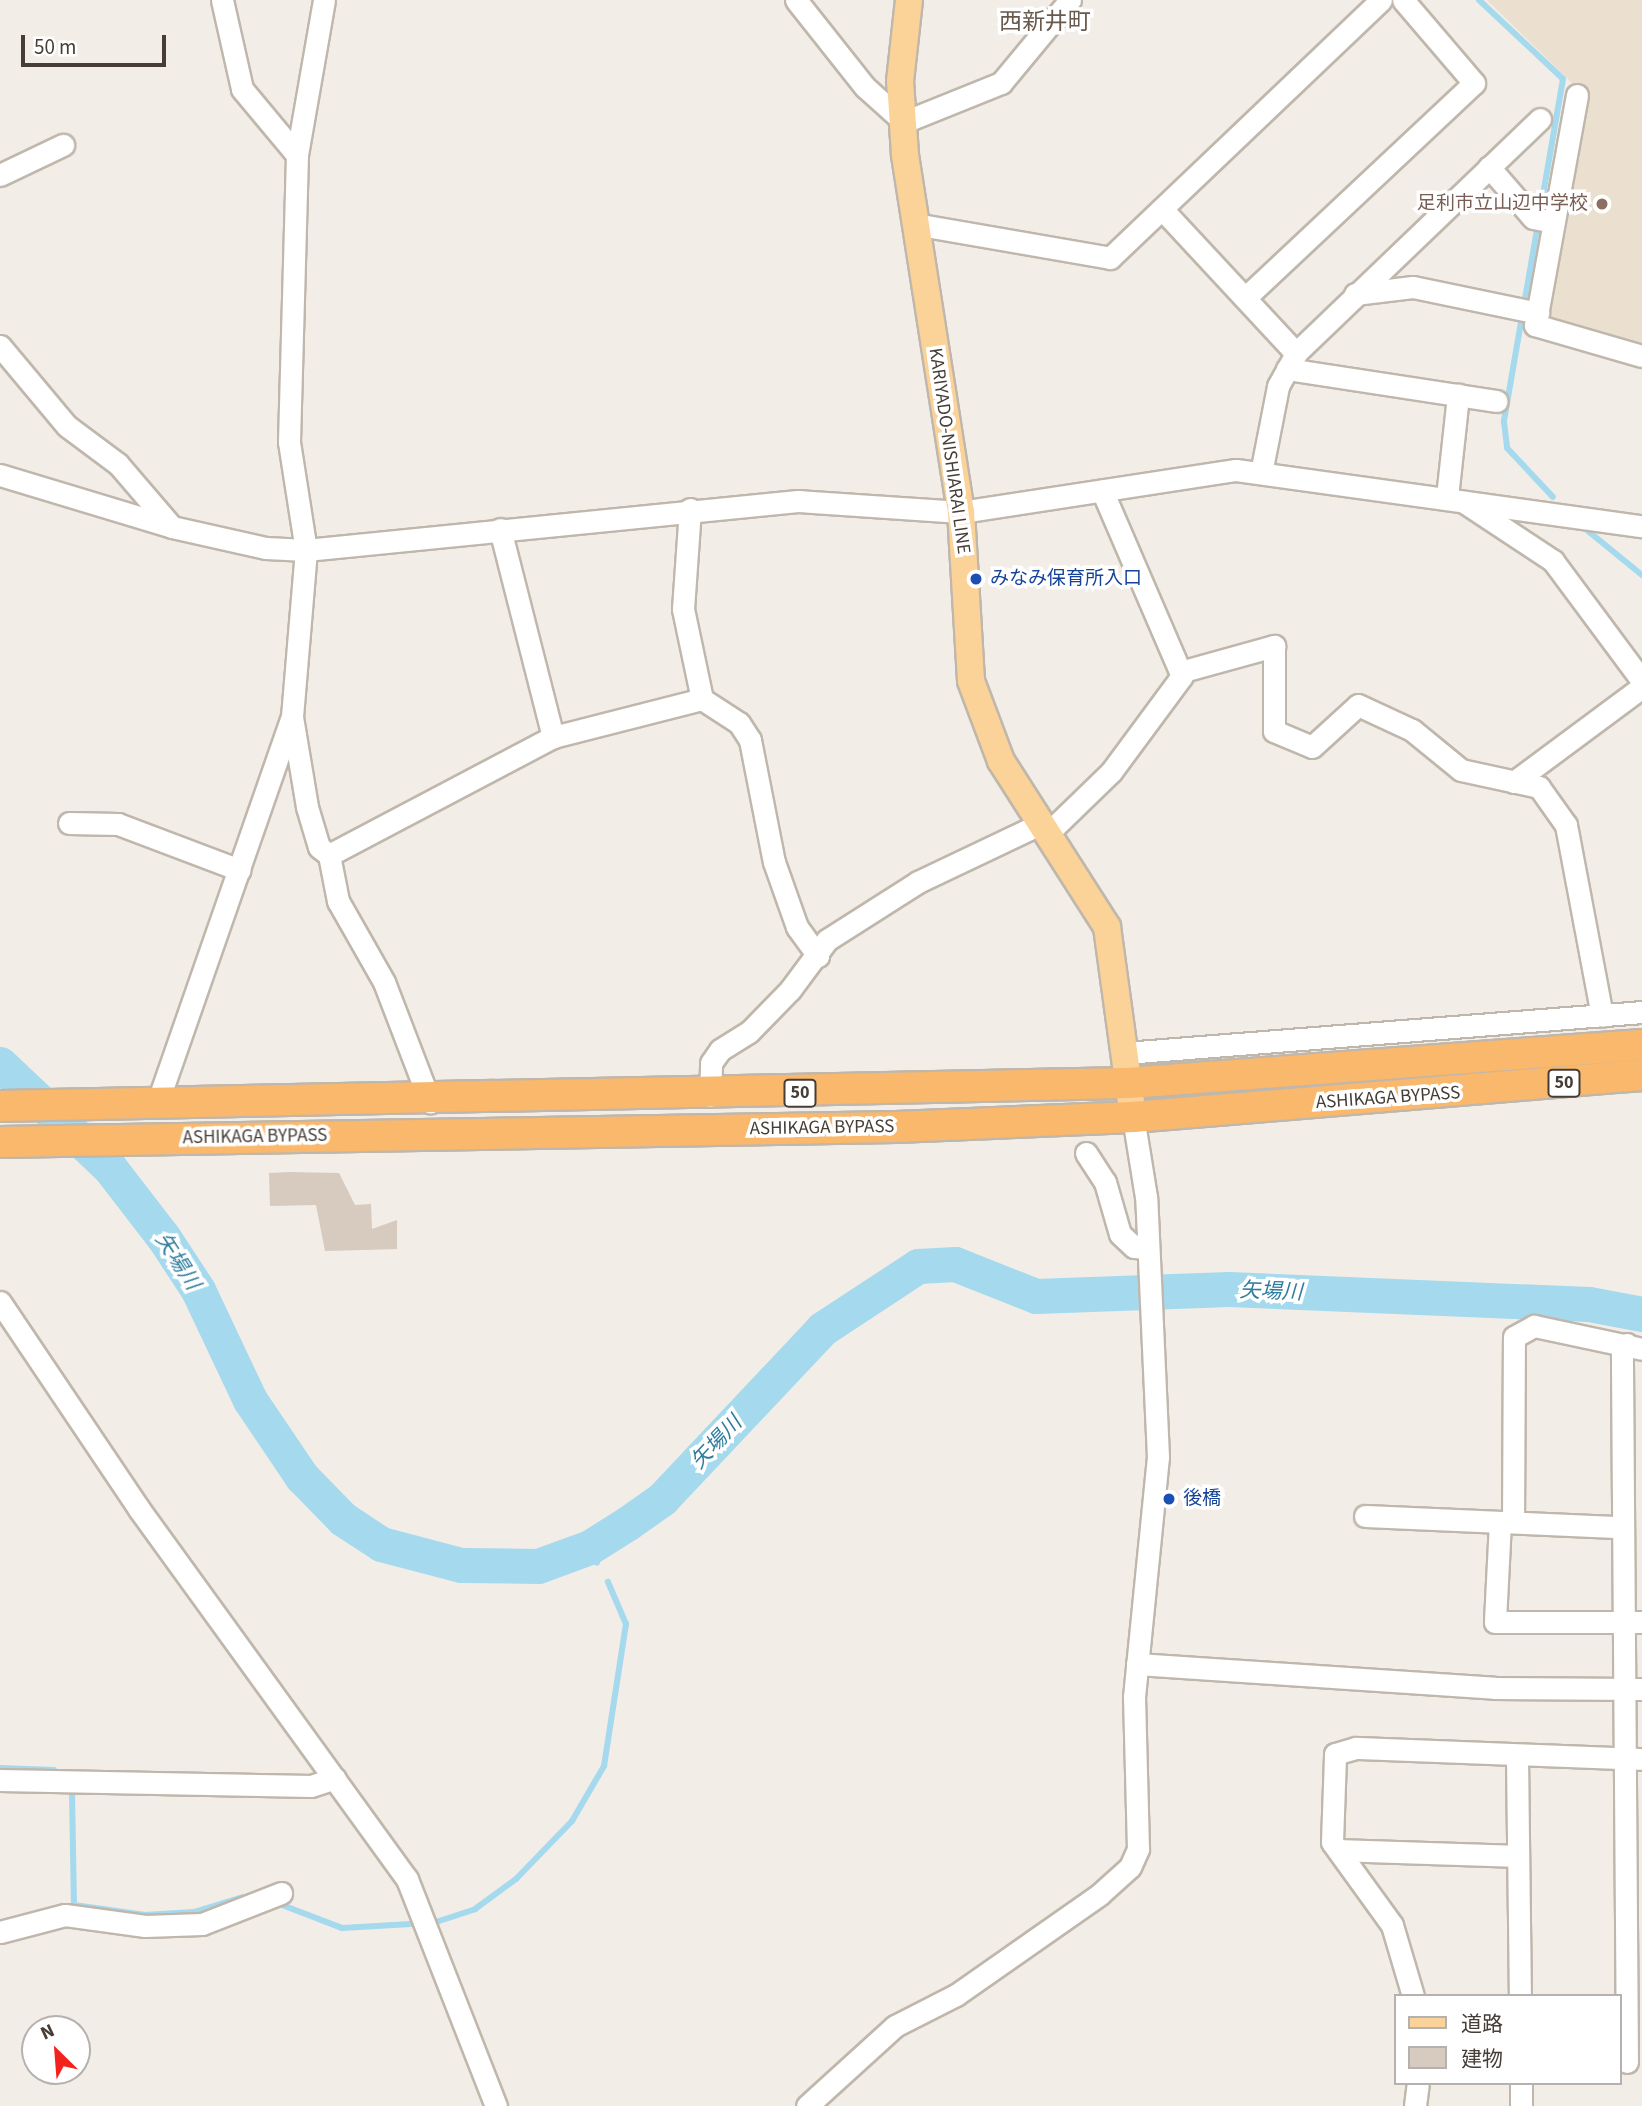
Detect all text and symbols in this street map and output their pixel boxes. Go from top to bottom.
district label: 西新井町 [999,8,1091,36]
scale bar [24,21,170,65]
text: 50 m [34,32,76,62]
place label: 足利市立山辺中学校 [1417,193,1588,215]
marker: 足利市立山辺中学校 [1594,196,1610,212]
street label: KARIYADO-NISHIARAI LINE [923,347,975,555]
place label: みなみ保育所入口 [990,568,1142,590]
marker: みなみ保育所入口 [968,571,984,587]
road number: 50 [1546,1068,1582,1098]
road number: 50 [782,1078,818,1108]
street label: ASHIKAGA BYPASS [1315,1082,1461,1114]
street label: ASHIKAGA BYPASS [749,1115,895,1141]
street label: ASHIKAGA BYPASS [182,1124,328,1150]
water label: 矢場川 [150,1228,206,1294]
water label: 矢場川 [1239,1277,1303,1305]
water label: 矢場川 [685,1410,747,1474]
place label: 後橋 [1183,1488,1221,1510]
marker: 後橋 [1161,1491,1177,1507]
legend [1394,1994,1621,2085]
text: 道路 [1461,2009,1503,2039]
north arrow [21,2015,91,2085]
text: N [36,2017,59,2047]
text: 建物 [1461,2044,1503,2074]

